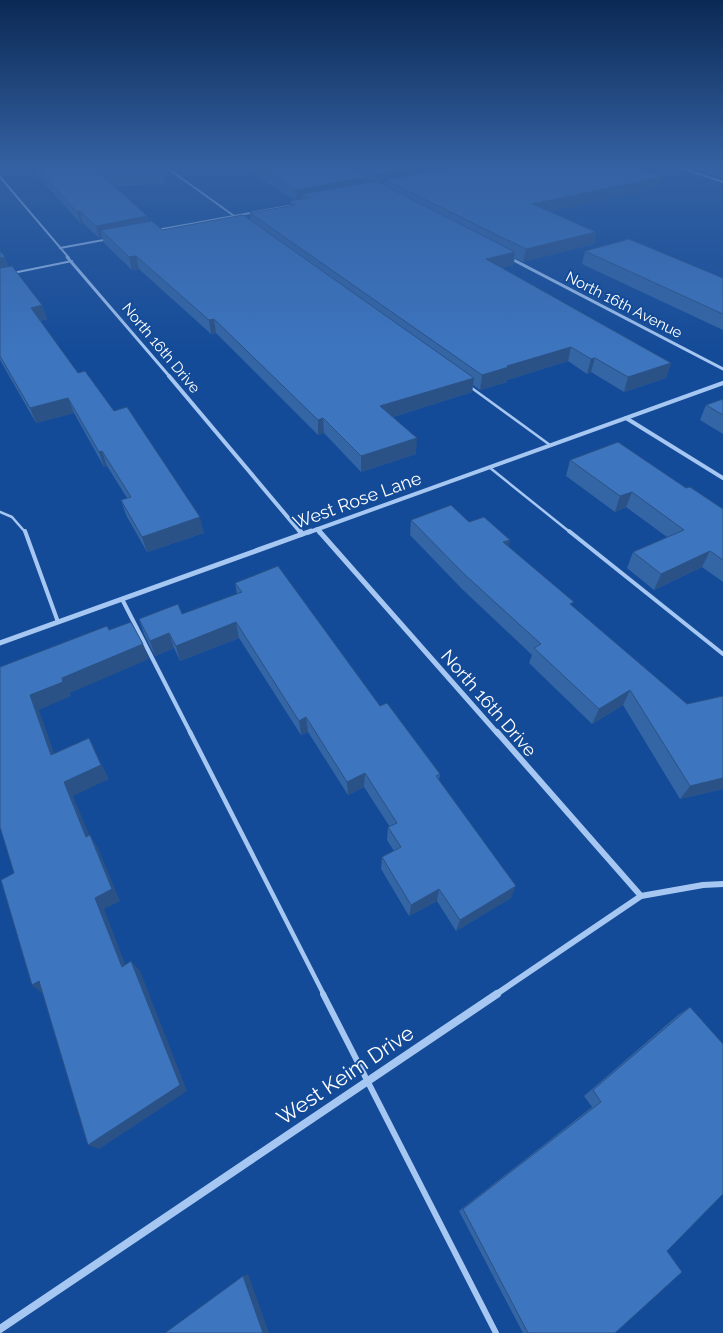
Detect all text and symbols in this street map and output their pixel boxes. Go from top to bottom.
street label: North 16th Avenue [563,268,685,342]
street label: North 16th Drive [118,299,204,397]
street label: West Rose Lane [290,467,424,533]
street label: North 16th Drive [437,645,541,761]
street label: West Keim Drive [272,1020,418,1130]

